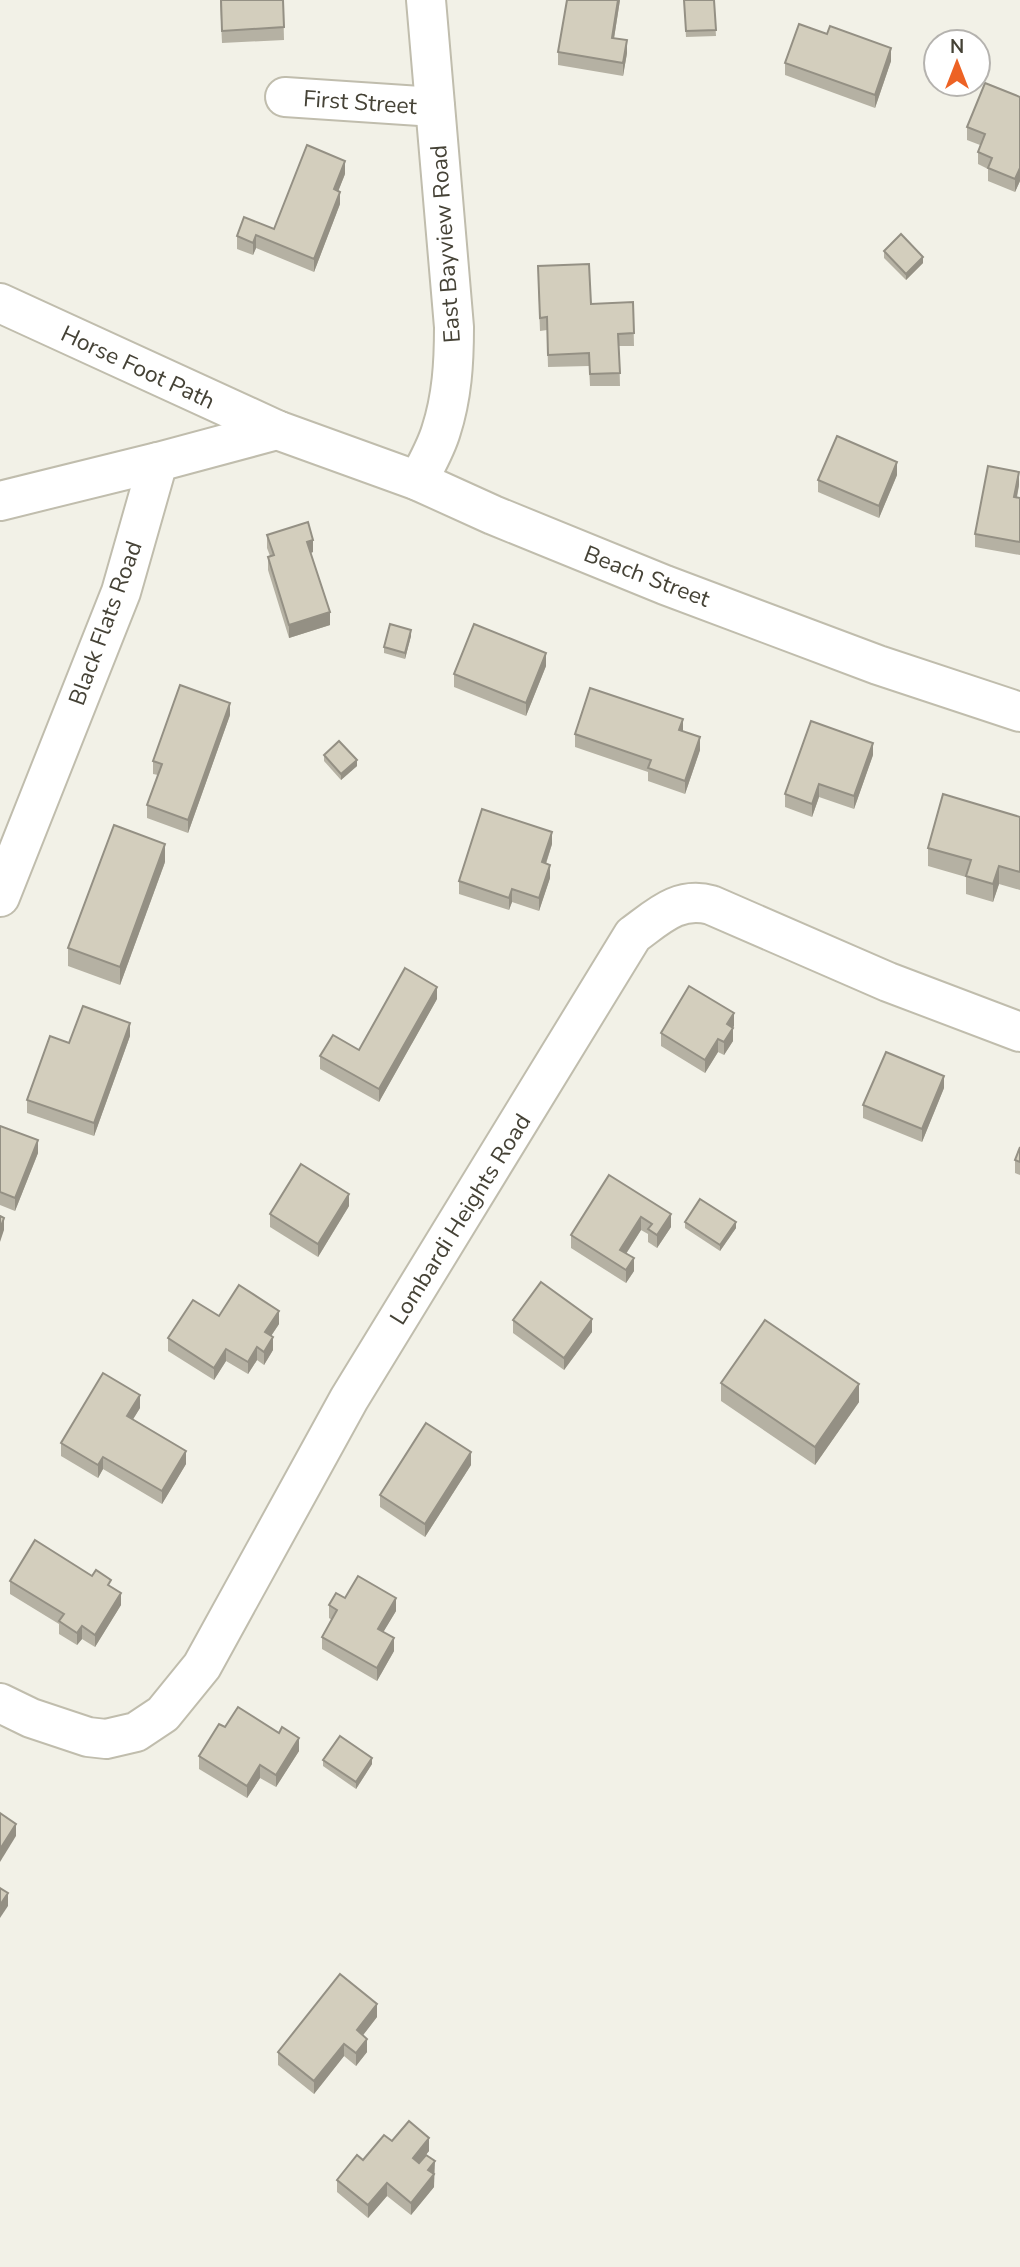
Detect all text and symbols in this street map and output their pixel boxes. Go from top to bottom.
north arrow [922,28,992,98]
text: N [950,34,964,60]
street label: First Street [302,83,419,122]
street label: East Bayview Road [423,144,468,344]
street label: Horse Foot Path [56,318,220,417]
street label: Black Flats Road [61,537,150,710]
street label: Beach Street [579,538,715,615]
street label: Lombardi Heights Road [383,1108,538,1331]

